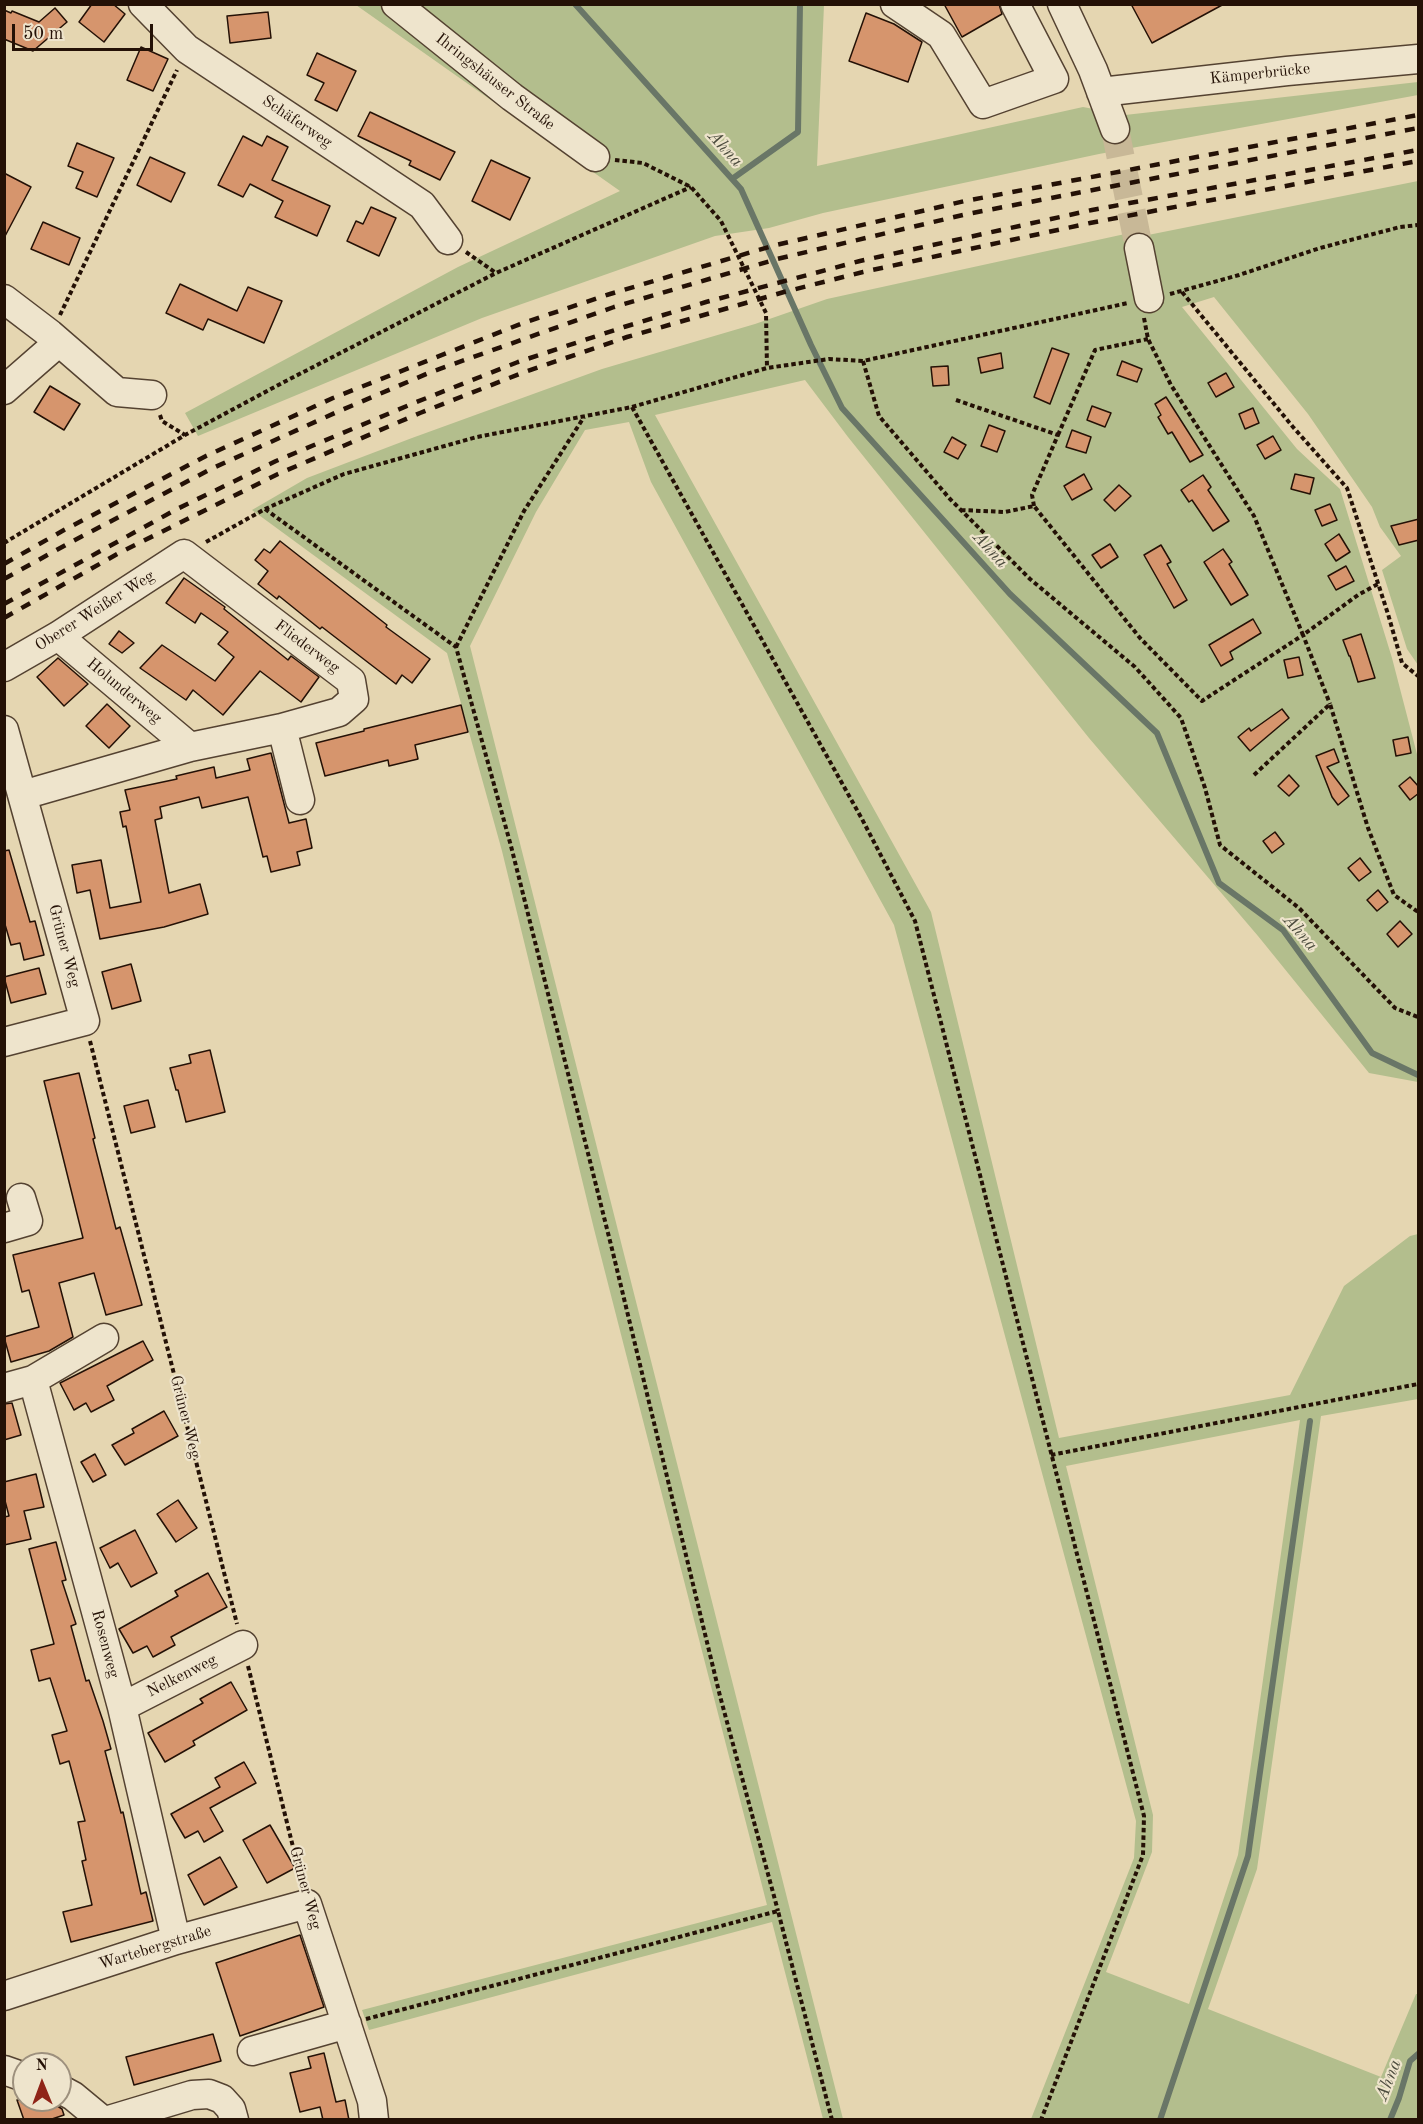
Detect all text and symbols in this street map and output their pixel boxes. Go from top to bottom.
scale bar [15,12,156,50]
text: 50 m [23,25,63,43]
street label: Ihringshäuser Straße [431,29,559,135]
street label: Kämperbrücke [1209,59,1311,89]
street label: Schäferweg [258,92,336,152]
water label: Ahna [703,126,747,172]
water label: Ahna [968,527,1012,573]
street label: Oberer Weißer Weg [32,566,158,656]
street label: Fliederweg [271,616,343,678]
street label: Holunderweg [83,654,165,728]
street label: Grüner Weg [44,902,84,990]
water label: Ahna [1278,910,1322,956]
street label: Grüner Weg [165,1373,205,1461]
street label: Rosenweg [87,1608,123,1680]
street label: Nelkenweg [144,1650,220,1702]
street label: Grüner Weg [285,1844,325,1932]
street label: Wartebergstraße [96,1922,214,1974]
north arrow [12,2052,72,2112]
water label: Ahna [1371,2056,1407,2104]
text: N [35,2058,48,2074]

